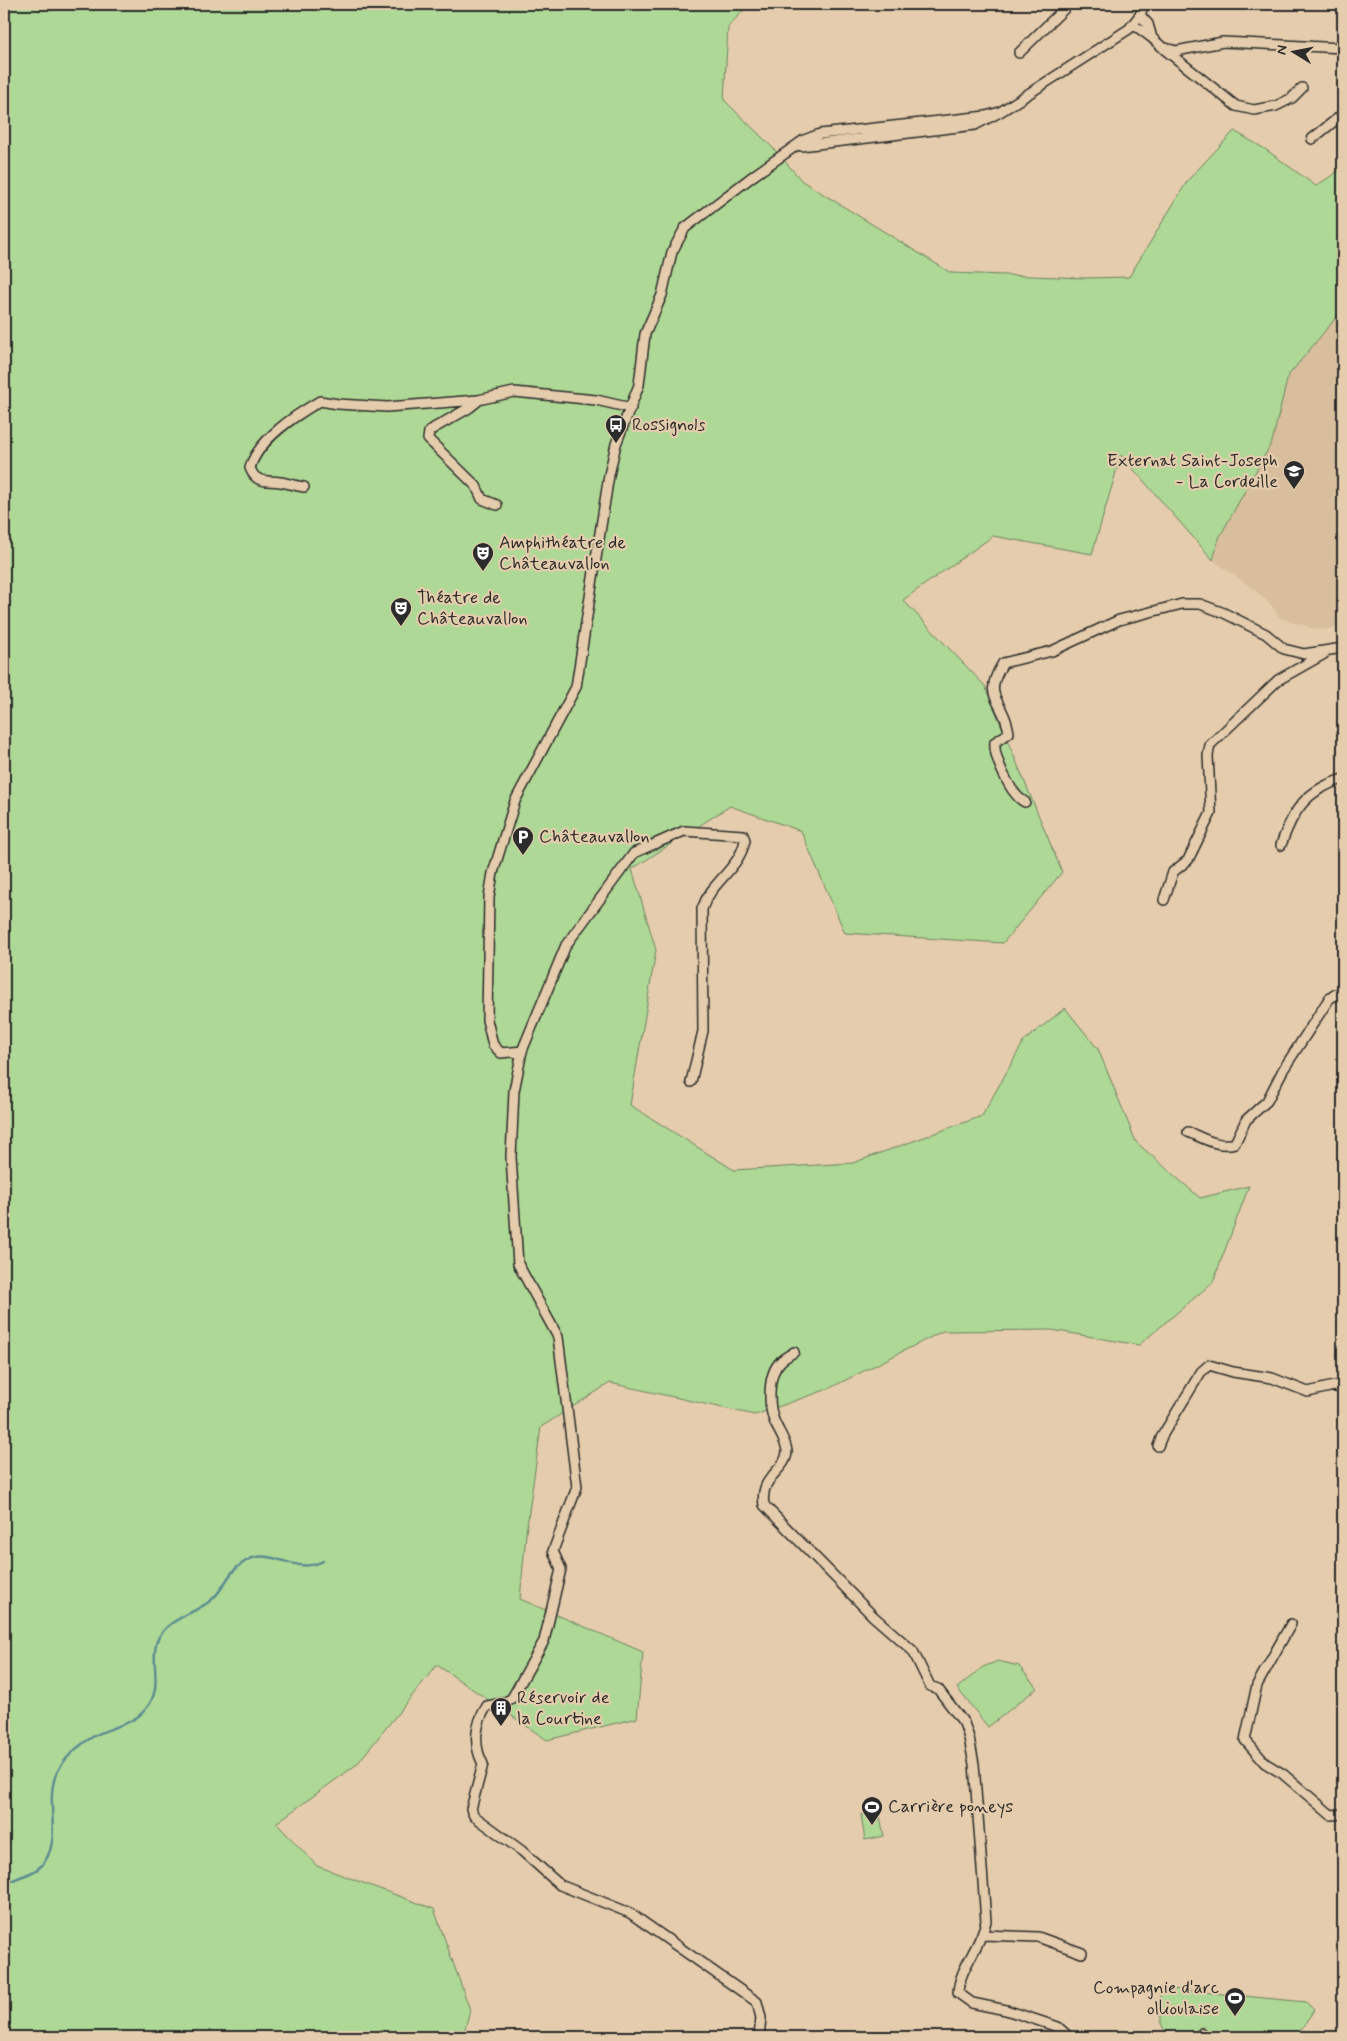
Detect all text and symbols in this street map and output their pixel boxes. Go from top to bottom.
north arrow [1270,28,1320,78]
text: N [1273,44,1292,56]
bus stop icon: Rossignols [604,413,628,444]
place label: Rossignols [632,413,705,437]
place label: Externat Saint-Joseph - La Cordeille [1107,449,1278,494]
school or university icon: Externat Saint-Joseph - La Cordeille [1282,459,1306,490]
place label: Amphithéatre de Châteauvallon [499,531,626,576]
theatre icon: Amphithéatre de Châteauvallon [471,541,495,572]
place label: Théatre de Châteauvallon [417,586,527,631]
theatre icon: Théatre de Châteauvallon [389,596,413,627]
parking icon: Châteauvallon [511,825,535,856]
place label: Châteauvallon [539,825,649,849]
place label: Réservoir de la Courtine [517,1686,610,1731]
building icon: Réservoir de la Courtine [489,1696,513,1727]
sports icon: Carrière poneys [860,1795,884,1826]
place label: Carrière poneys [888,1795,1013,1819]
place label: Compagnie d'arc ollioulaise [1093,1976,1219,2021]
sports icon: Compagnie d'arc ollioulaise [1223,1986,1247,2017]

